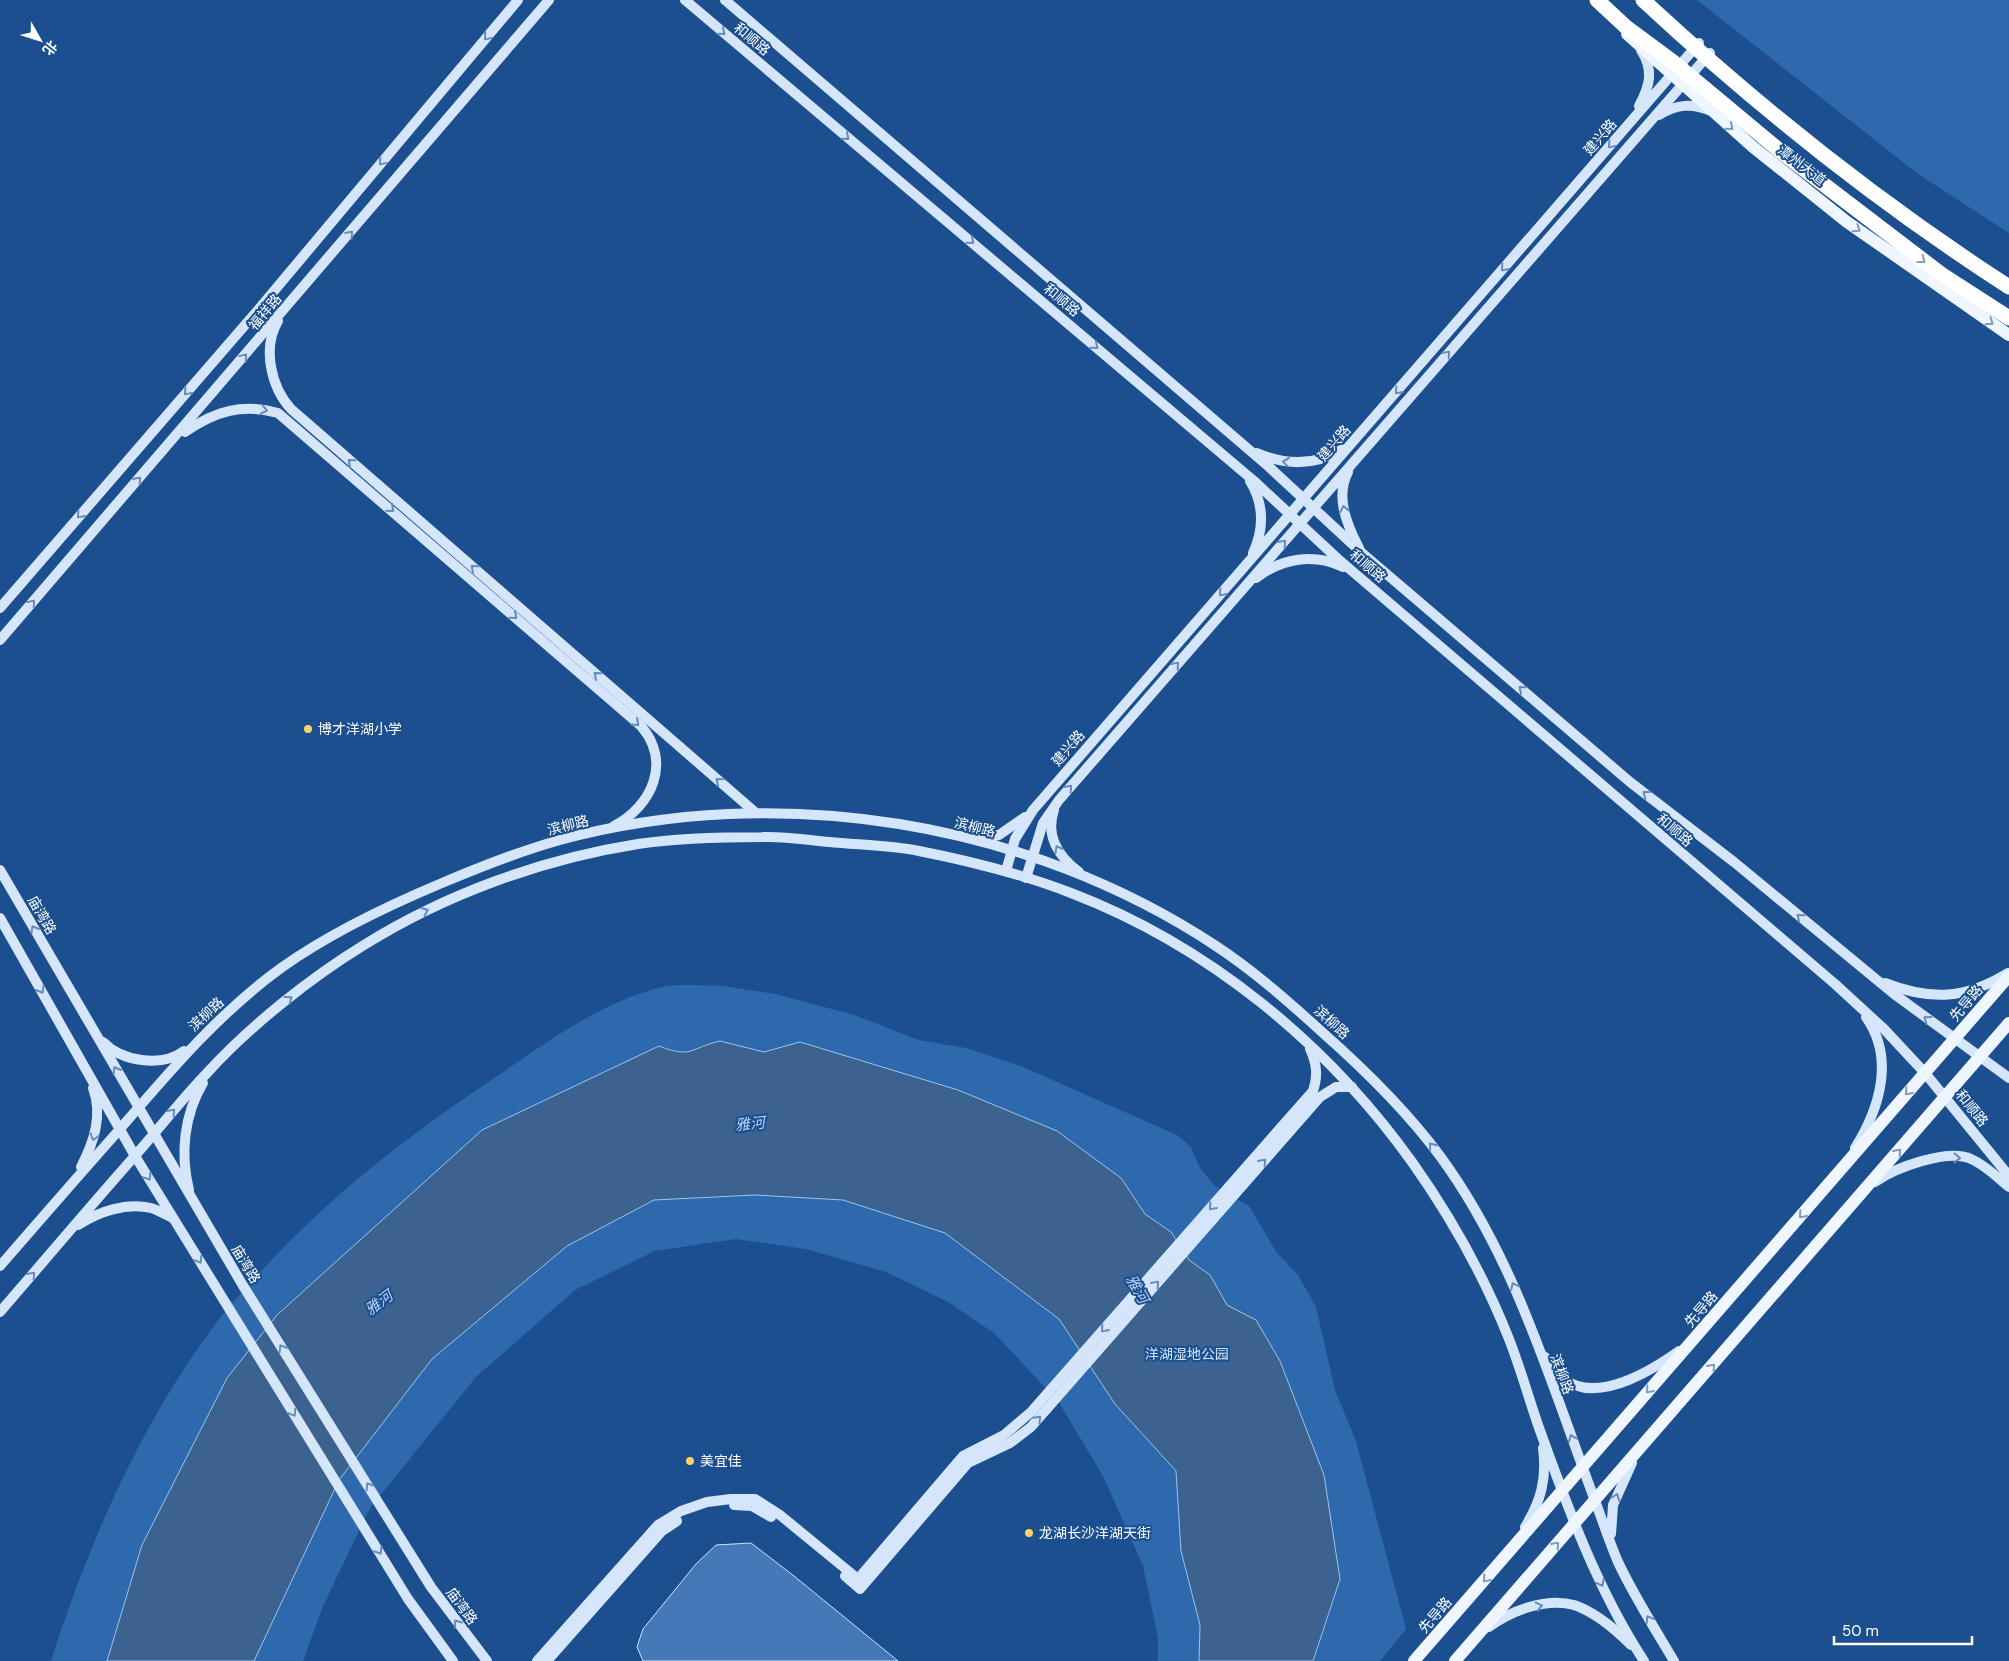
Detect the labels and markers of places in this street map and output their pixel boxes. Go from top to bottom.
place label: 博才洋湖小学 [318,720,402,738]
marker: 博才洋湖小学 [302,723,314,735]
place label: 美宜佳 [700,1452,742,1470]
marker: 美宜佳 [684,1455,696,1467]
place label: 龙湖长沙洋湖天街 [1039,1524,1151,1542]
marker: 龙湖长沙洋湖天街 [1023,1527,1035,1539]

